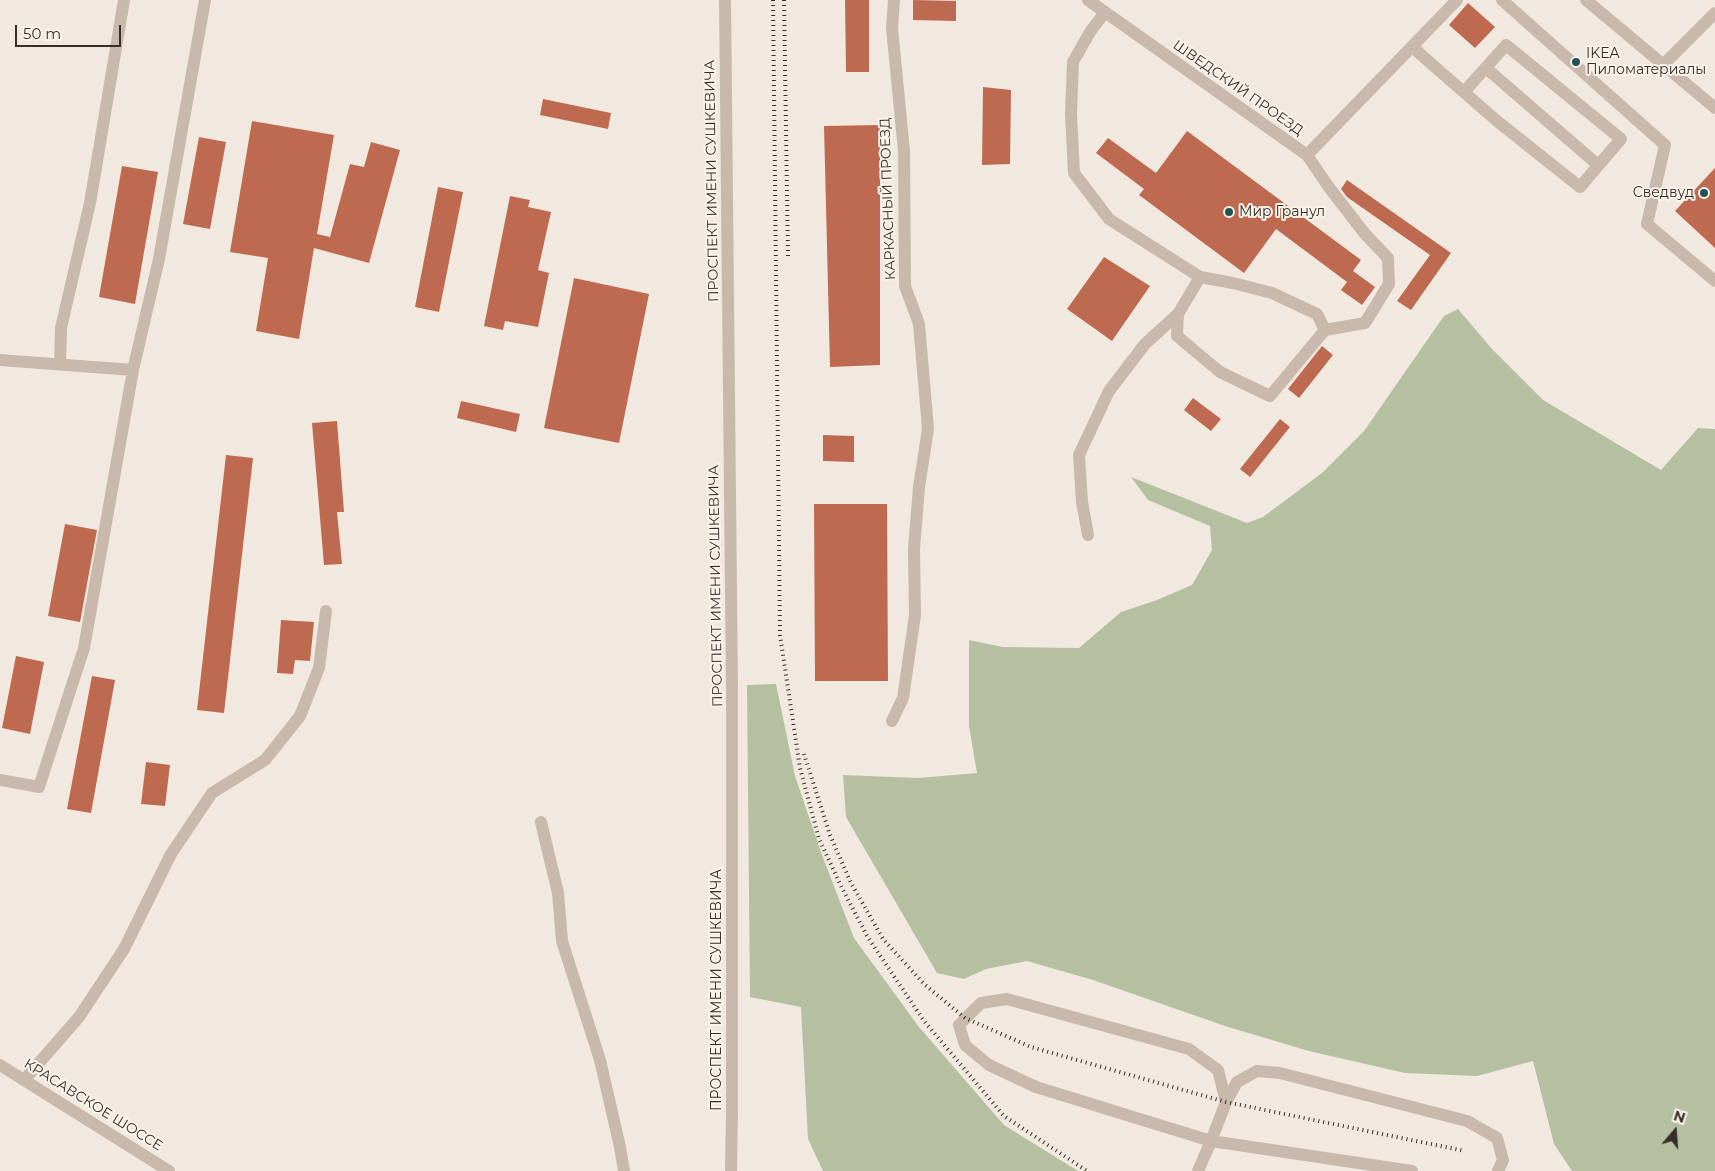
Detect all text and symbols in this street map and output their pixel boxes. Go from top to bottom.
scale bar [18,15,124,47]
text: 50 m [23,24,61,43]
street label: ШВЕДСКИЙ ПРОЕЗД [1170,37,1306,139]
place label: IKEA Пиломатериалы [1586,46,1706,78]
marker: IKEA Пиломатериалы [1570,56,1582,68]
street label: ПРОСПЕКТ ИМЕНИ СУШКЕВИЧА [701,60,723,302]
street label: КАРКАСНЫЙ ПРОЕЗД [877,118,899,280]
place label: Сведвуд [1633,185,1694,201]
marker: Сведвуд [1698,187,1710,199]
place label: Мир Гранул [1239,204,1325,220]
marker: Мир Гранул [1223,206,1235,218]
street label: ПРОСПЕКТ ИМЕНИ СУШКЕВИЧА [705,465,727,707]
street label: ПРОСПЕКТ ИМЕНИ СУШКЕВИЧА [709,869,725,1111]
street label: КРАСАВСКОЕ ШОССЕ [21,1055,165,1155]
north arrow [1650,1106,1700,1156]
text: N [1671,1106,1688,1127]

